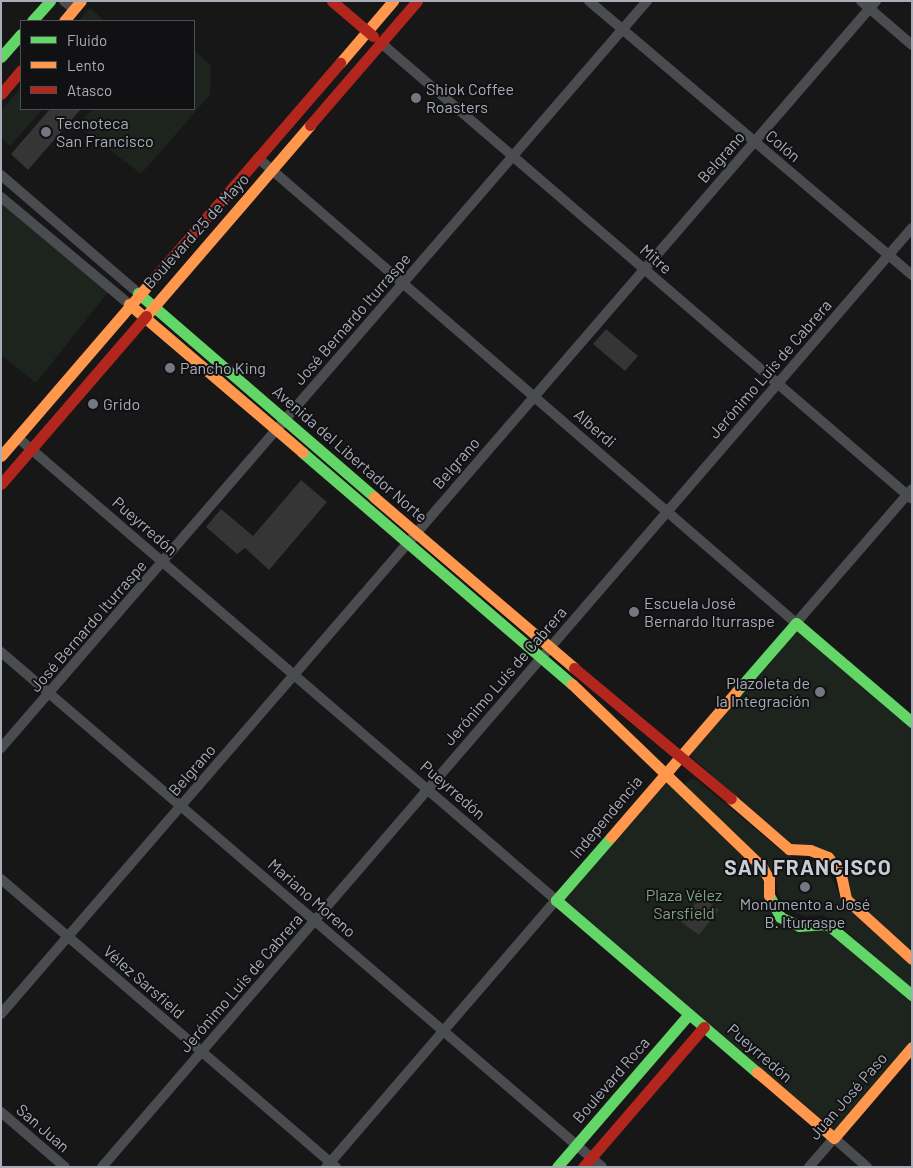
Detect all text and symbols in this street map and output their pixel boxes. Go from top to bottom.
legend [20,20,195,110]
text: Fluido [67,31,107,49]
text: Lento [67,56,105,74]
place label: Shiok Coffee Roasters [426,79,514,117]
text: Atasco [67,81,112,99]
marker: Shiok Coffee Roasters [410,92,422,104]
place label: Tecnoteca San Francisco [56,113,154,151]
marker: Tecnoteca San Francisco [40,126,52,138]
street label: Colón [762,126,804,166]
street label: Belgrano [693,127,749,187]
street label: Boulevard 25 de Mayo [139,169,253,293]
street label: Mitre [636,240,676,278]
street label: José Bernardo Iturraspe [290,249,414,389]
street label: Jerónimo Luis de Cabrera [704,296,836,442]
place label: Pancho King [180,358,266,378]
marker: Pancho King [164,362,176,374]
street label: Avenida del Libertador Norte [269,382,431,526]
place label: Grido [103,394,140,414]
marker: Grido [87,398,99,410]
street label: Alberdi [570,405,620,451]
street label: Belgrano [428,433,484,493]
street label: Pueyrredón [109,493,181,559]
street label: José Bernardo Iturraspe [26,556,150,696]
place label: Escuela José Bernardo Iturraspe [644,593,775,631]
street label: Jerónimo Luis de Cabrera [439,603,571,749]
marker: Escuela José Bernardo Iturraspe [628,606,640,618]
place label: Plazoleta de la Integración [716,673,810,711]
marker: Plazoleta de la Integración [814,686,826,698]
street label: Belgrano [164,740,220,800]
street label: Pueyrredón [417,757,489,823]
street label: Independencia [566,772,646,862]
district label: SAN FRANCISCO [723,854,893,880]
street label: Mariano Moreno [264,855,360,941]
marker: Monumento a José B. Iturraspe [799,881,811,893]
park label: Plaza Vélez Sarsfield [646,885,722,923]
place label: Monumento a José B. Iturraspe [740,894,870,932]
street label: Jerónimo Luis de Cabrera [175,910,307,1056]
street label: Vélez Sarsfield [99,941,189,1023]
street label: Pueyrredón [724,1020,796,1086]
street label: Boulevard Roca [568,1033,654,1127]
street label: Juan José Paso [805,1048,891,1144]
street label: San Juan [13,1100,73,1156]

